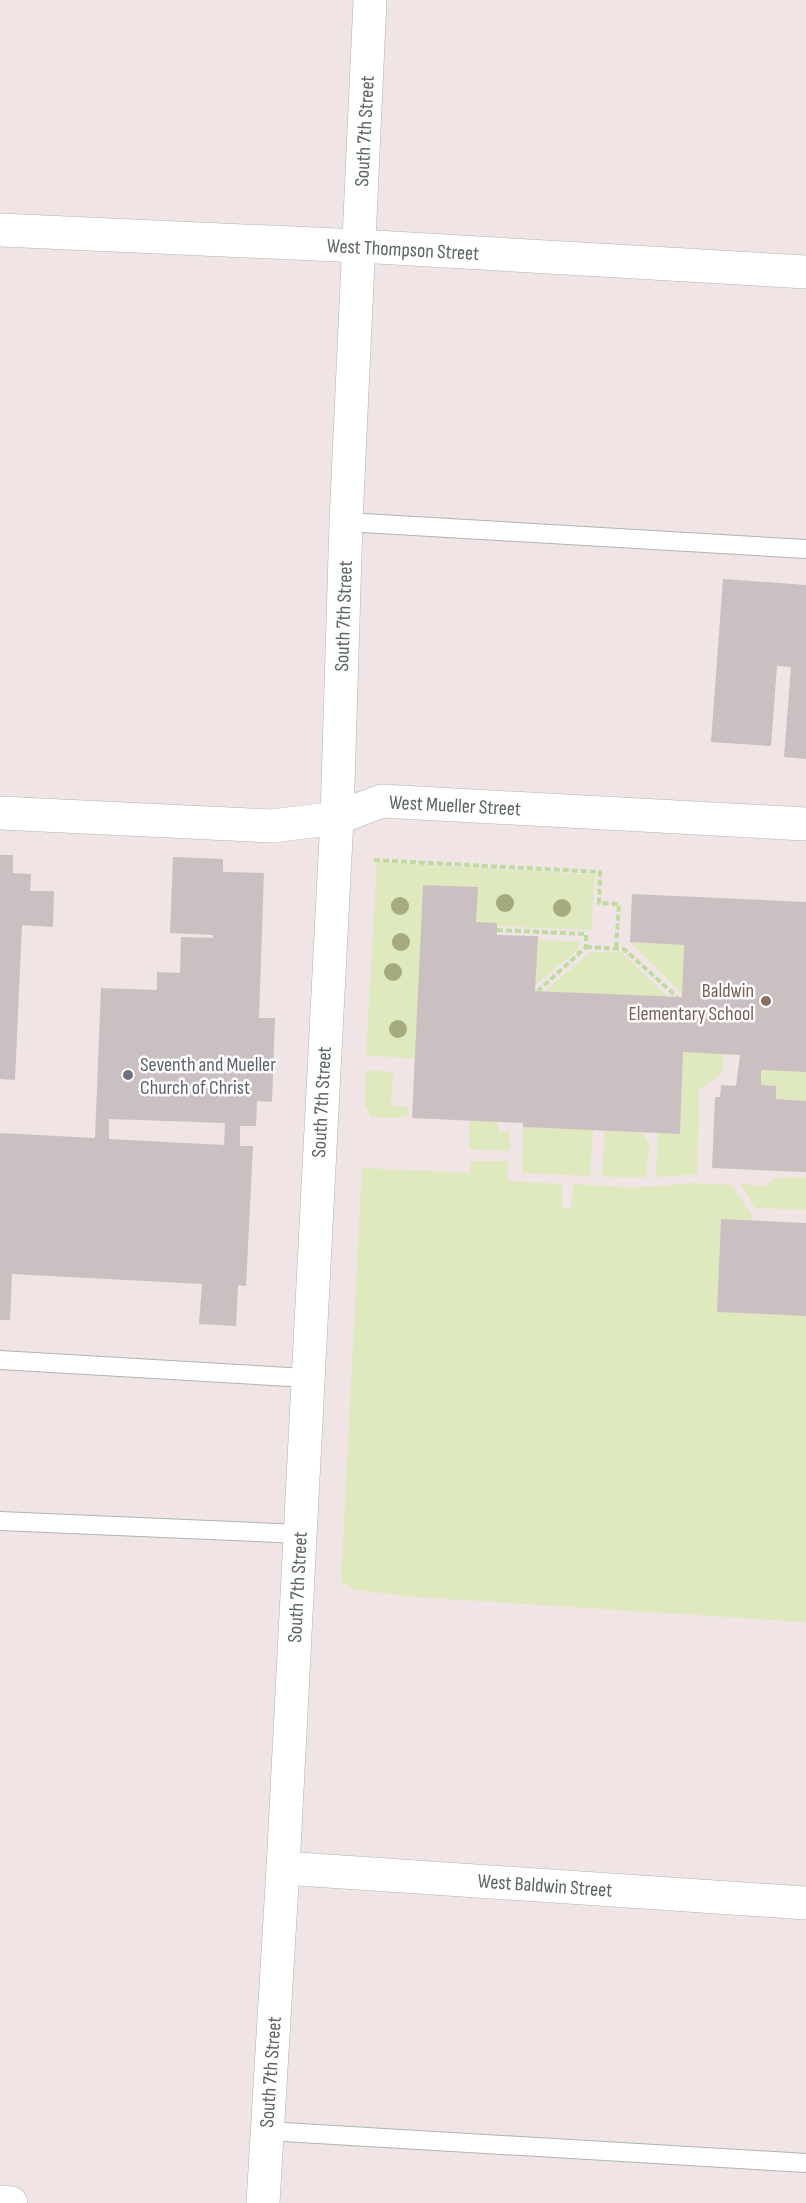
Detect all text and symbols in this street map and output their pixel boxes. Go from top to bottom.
street label: South 7th Street [350,75,380,187]
street label: West Thompson Street [326,234,480,266]
street label: South 7th Street [330,560,358,672]
street label: West Mueller Street [388,791,522,821]
place label: Baldwin Elementary School [628,979,754,1026]
marker: Baldwin Elementary School [759,994,773,1008]
street label: South 7th Street [307,1046,337,1158]
place label: Seventh and Mueller Church of Christ [140,1053,276,1100]
marker: Seventh and Mueller Church of Christ [121,1068,135,1082]
street label: South 7th Street [283,1531,313,1643]
street label: West Baldwin Street [477,1869,613,1903]
street label: South 7th Street [255,2016,287,2128]

